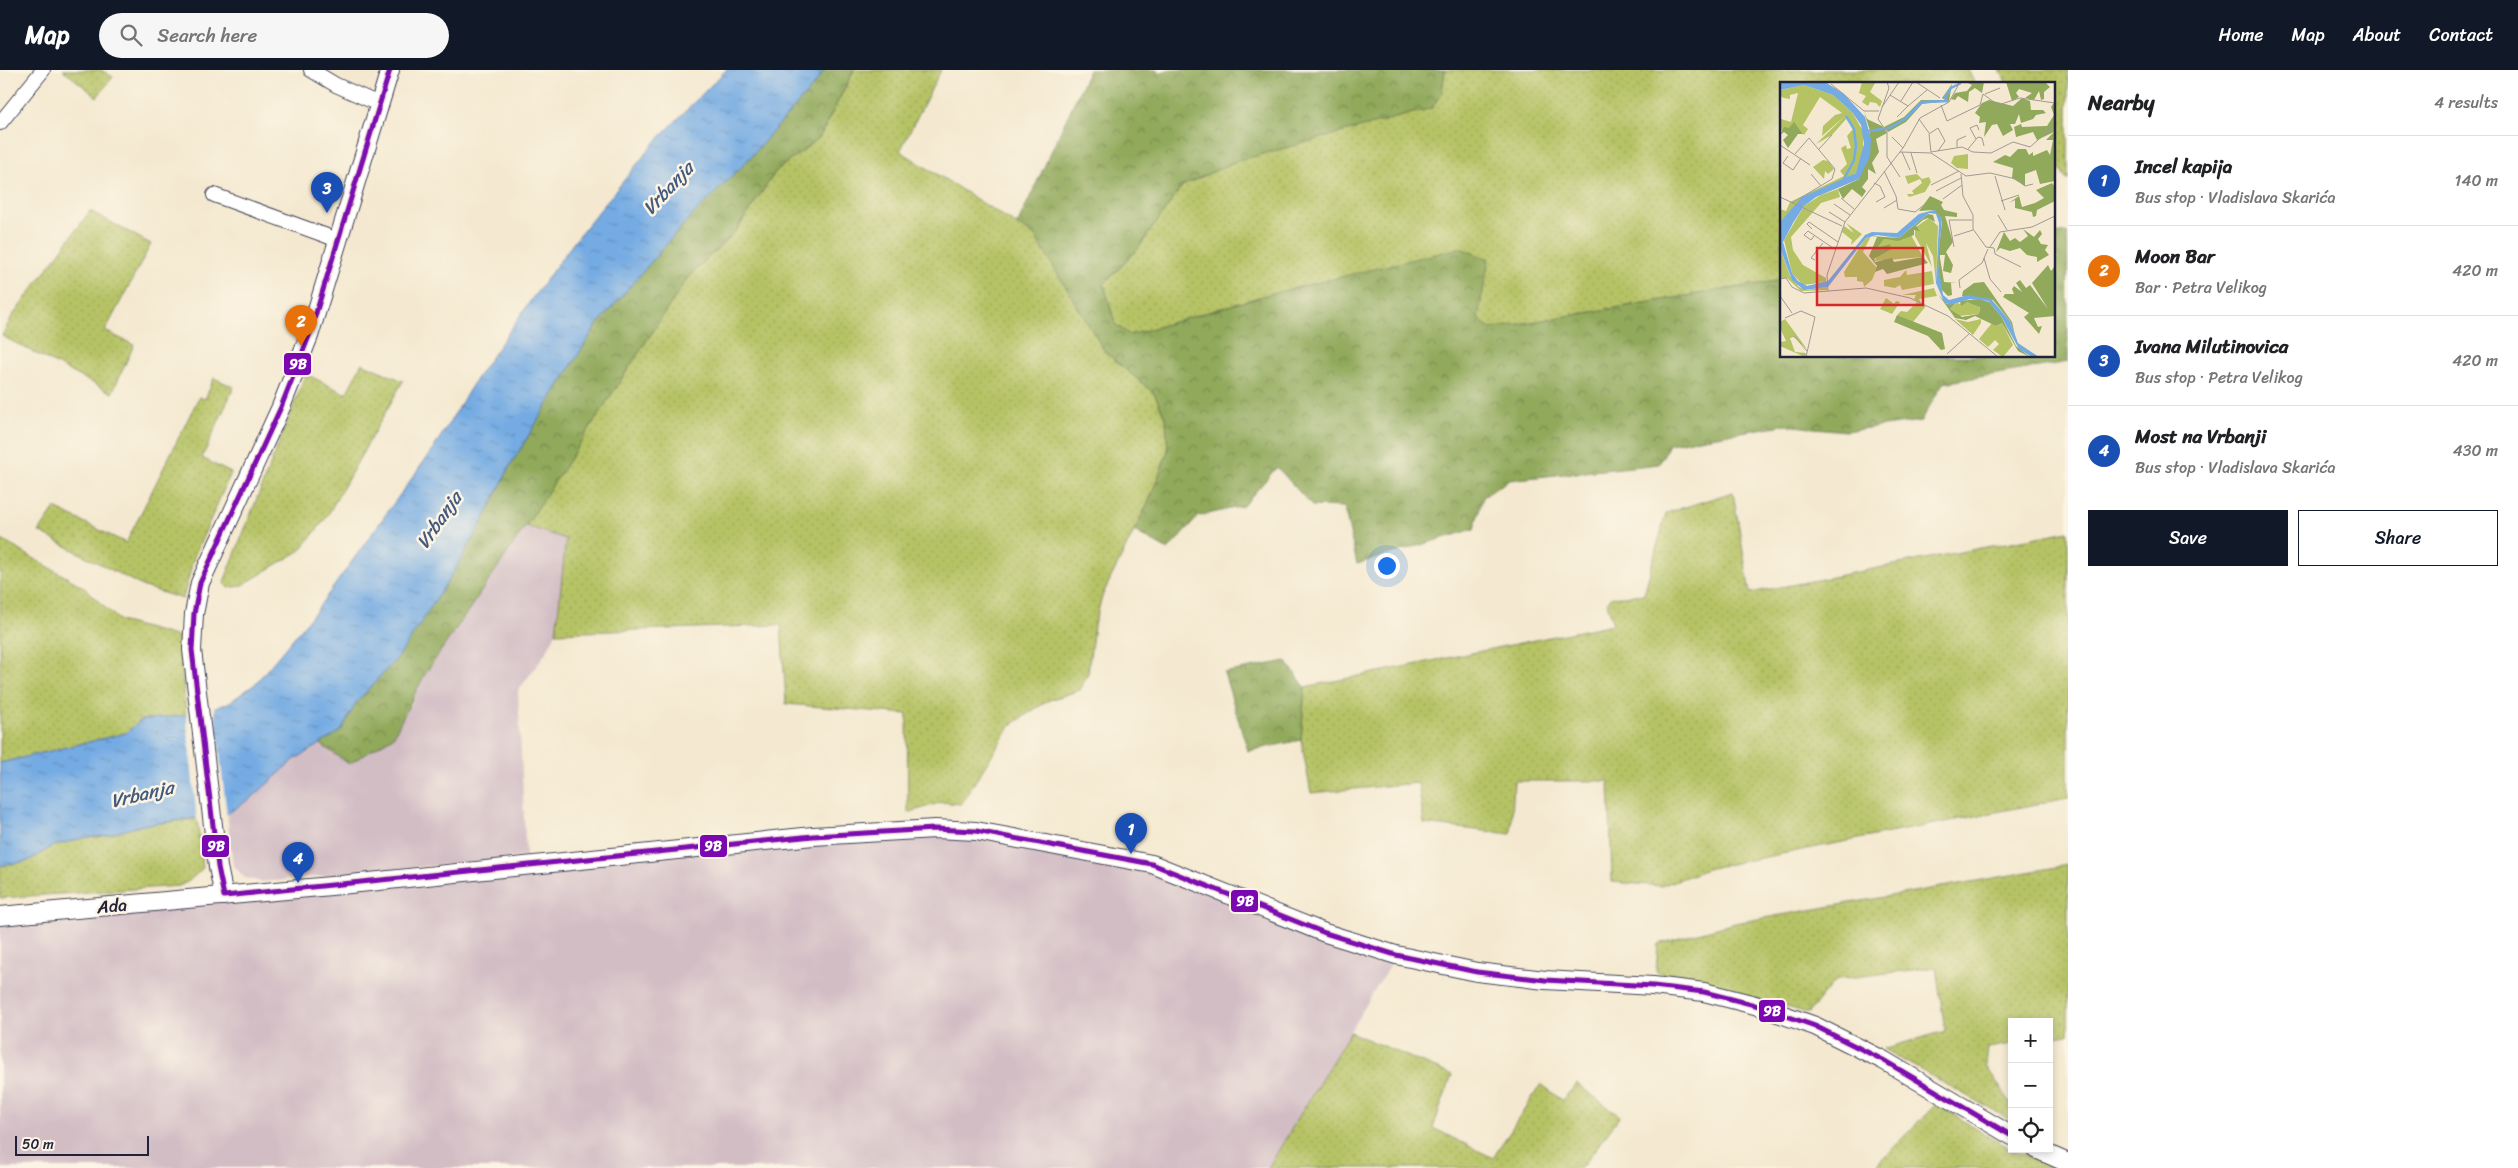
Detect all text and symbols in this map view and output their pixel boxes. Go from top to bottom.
search box [99,13,449,58]
text: Map [25,14,69,56]
text: Search here [157,19,257,52]
text: Home [2219,19,2264,51]
text: Map [2292,19,2325,51]
text: About [2353,19,2401,51]
text: Contact [2429,19,2493,51]
icon: search [117,21,145,49]
inset map [1780,82,2056,358]
text: Nearby [2088,84,2154,122]
text: 4 results [2434,88,2498,117]
text: Incel kapija [2135,150,2232,183]
water label: Vrbanja [634,152,703,223]
text: 1 [2101,166,2107,195]
text: 140 m [2455,166,2498,195]
pin: 3 [311,172,343,213]
text: Bus stop · Vladislava Skarića [2135,183,2335,212]
text: Moon Bar [2135,240,2215,273]
text: 2 [2099,256,2109,285]
text: 420 m [2452,256,2498,285]
text: Bar · Petra Velikog [2135,273,2267,302]
pin: 2 [285,305,317,346]
text: Ivana Milutinovica [2135,330,2288,363]
text: 3 [2100,346,2108,375]
text: 420 m [2452,346,2498,375]
line badge: 9B [283,352,312,376]
text: 9B [289,352,307,377]
text: Bus stop · Petra Velikog [2135,363,2303,392]
text: Most na Vrbanji [2135,420,2266,453]
text: 4 [2099,436,2109,465]
text: 430 m [2453,436,2498,465]
text: Bus stop · Vladislava Skarića [2135,453,2335,482]
water label: Vrbanja [407,482,472,556]
button: Save [2088,510,2288,566]
button: Share [2298,510,2498,566]
your location [1374,553,1400,579]
water label: Vrbanja [107,770,179,817]
pin: 1 [1115,813,1147,854]
line badge: 9B [201,834,230,858]
text: 9B [207,834,225,859]
line badge: 9B [699,834,728,858]
text: 9B [704,834,722,859]
pin: 4 [282,842,314,883]
street label: Ada [94,889,129,923]
line badge: 9B [1230,889,1259,913]
text: 9B [1236,889,1254,914]
line badge: 9B [1758,999,1786,1023]
text: 9B [1763,999,1781,1024]
map controls [2008,1018,2053,1153]
button: + [2008,1018,2053,1063]
button: − [2008,1063,2053,1108]
button: locate [2008,1108,2053,1153]
text: 50 m [22,1132,54,1157]
scale bar [15,1133,149,1156]

